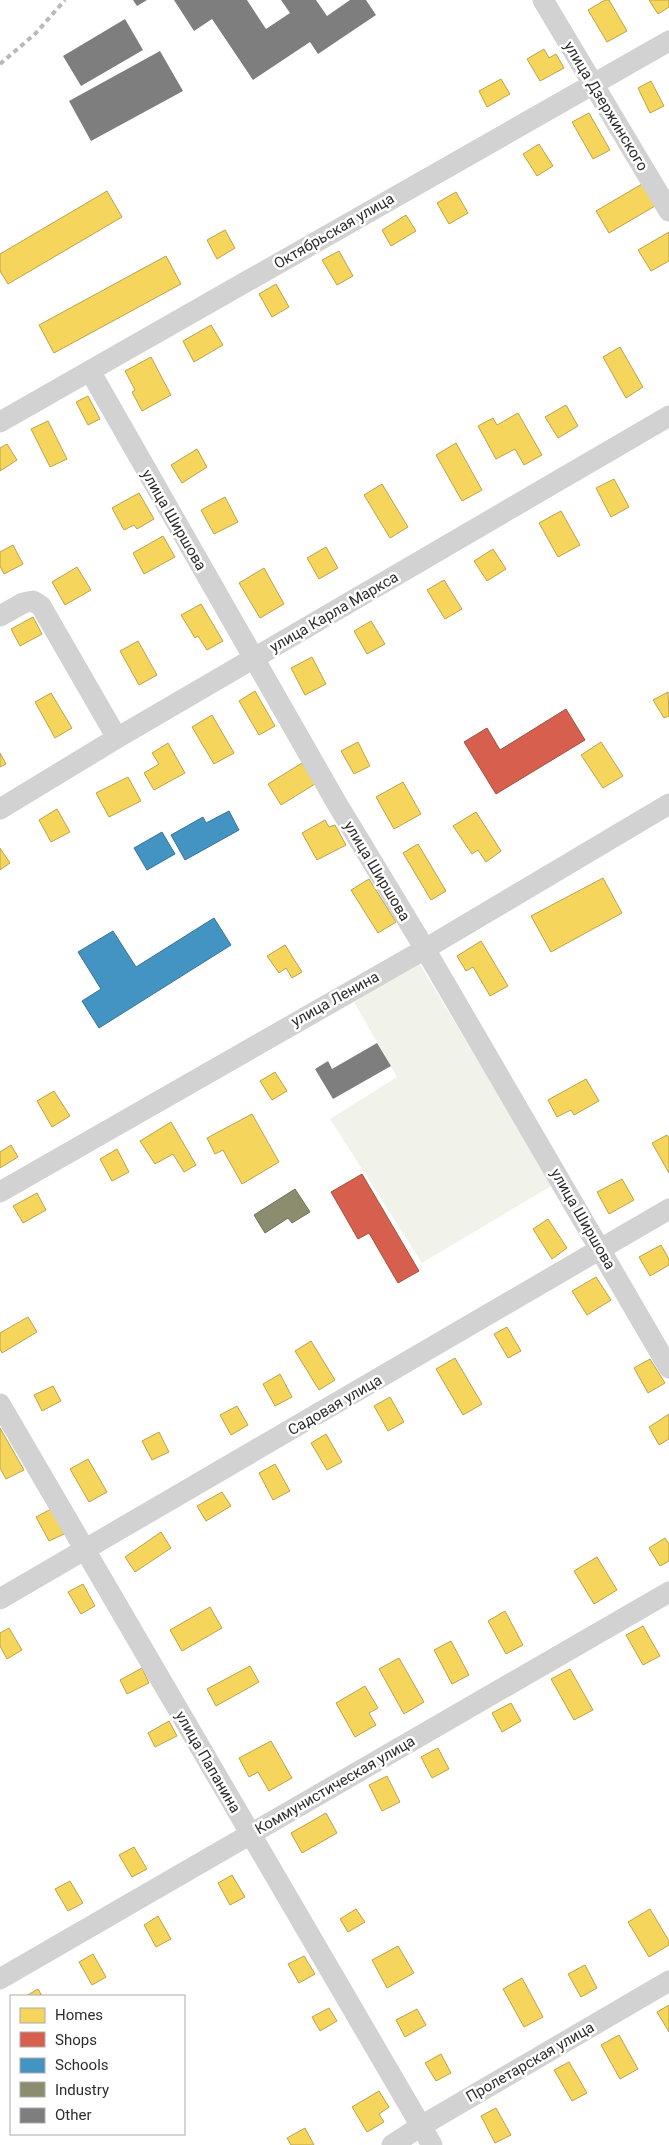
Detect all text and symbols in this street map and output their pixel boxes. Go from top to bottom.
street label: улица Дзержинского [560,38,652,174]
street label: Октябрьская улица [271,189,397,273]
street label: улица Ширшова [138,466,210,574]
street label: улица Карла Маркса [267,568,401,656]
street label: улица Ширшова [340,818,414,924]
street label: улица Ленина [288,967,382,1031]
street label: улица Ширшова [547,1165,619,1273]
street label: Садовая улица [285,1371,385,1439]
street label: улица Папанина [172,1708,244,1816]
street label: Коммунистическая улица [252,1732,418,1838]
legend [10,1995,185,2135]
text: Homes [55,2006,103,2024]
street label: Пролетарская улица [463,2018,597,2106]
text: Shops [55,2031,97,2049]
text: Schools [55,2056,109,2074]
text: Industry [55,2081,109,2099]
text: Other [55,2106,92,2124]

